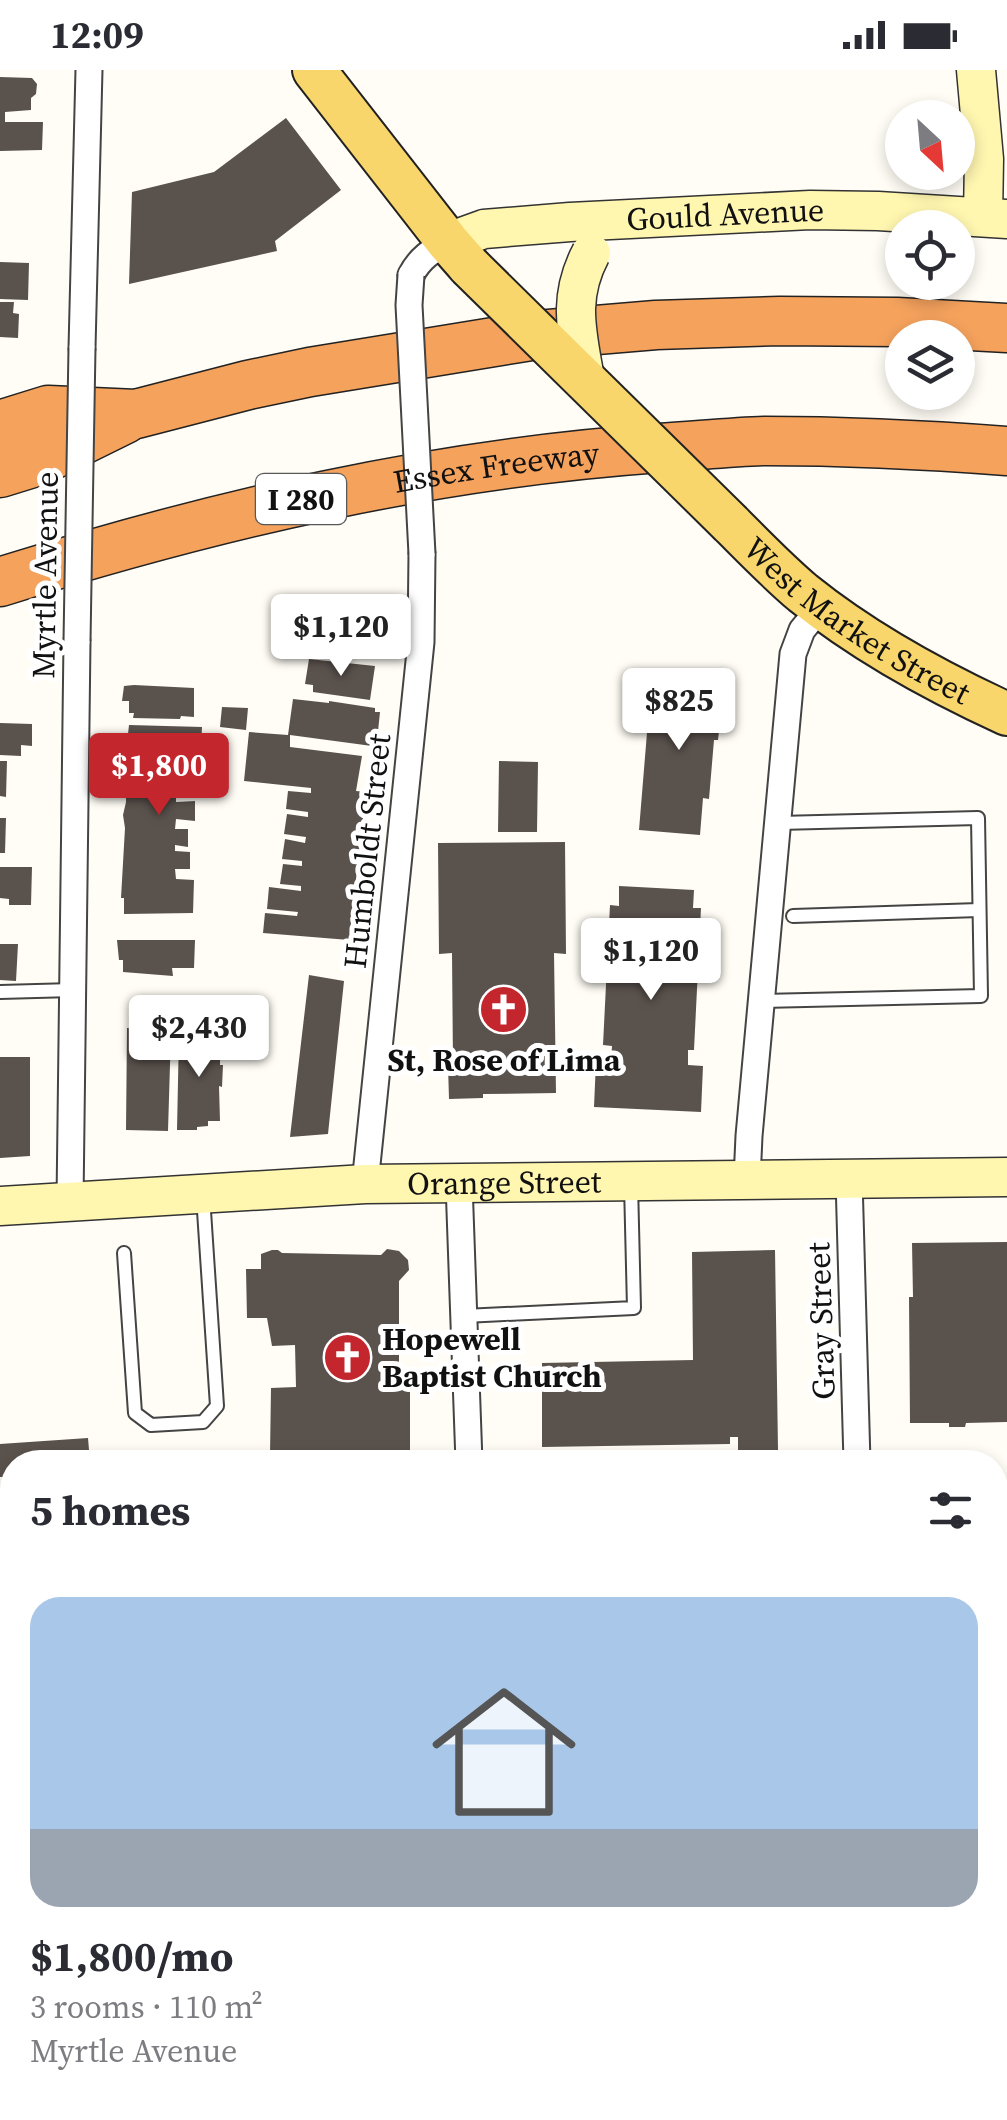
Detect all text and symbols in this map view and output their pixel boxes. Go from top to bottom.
text: 12:09 [50,9,144,61]
north arrow [885,100,975,190]
map controls [885,100,975,410]
street label: Gould Avenue [625,188,824,241]
button: locate [885,210,975,300]
button: layers [885,320,975,410]
street label: Essex Freeway [390,431,602,504]
street label: Myrtle Avenue [21,471,69,679]
road number: I 280 [256,474,346,524]
street label: West Market Street [734,527,978,715]
pin: $1,120 [260,594,422,679]
text: $1,120 [293,604,389,648]
pin: $825 [620,668,738,753]
text: $825 [644,678,714,722]
street label: Humboldt Street [333,731,401,971]
pin: $1,800 [78,733,240,818]
text: $1,800 [111,743,207,787]
pin: $1,120 [570,918,732,1003]
text: $1,120 [603,928,699,972]
church icon: St, Rose of Lima [478,984,530,1036]
pin: $2,430 [118,995,280,1080]
text: $2,430 [151,1005,247,1049]
place label: St, Rose of Lima [387,1038,622,1082]
street label: Orange Street [407,1159,602,1206]
street label: Gray Street [796,1241,846,1400]
place label: Hopewell Baptist Church [382,1317,602,1398]
church icon: Hopewell Baptist Church [321,1331,373,1383]
text: 5 homes [30,1481,190,1539]
icon: filters [923,1483,978,1538]
icon: home [414,1662,594,1842]
text: $1,800/mo [30,1927,233,1985]
text: 3 rooms · 110 m² [30,1985,263,2029]
text: Myrtle Avenue [30,2029,237,2073]

